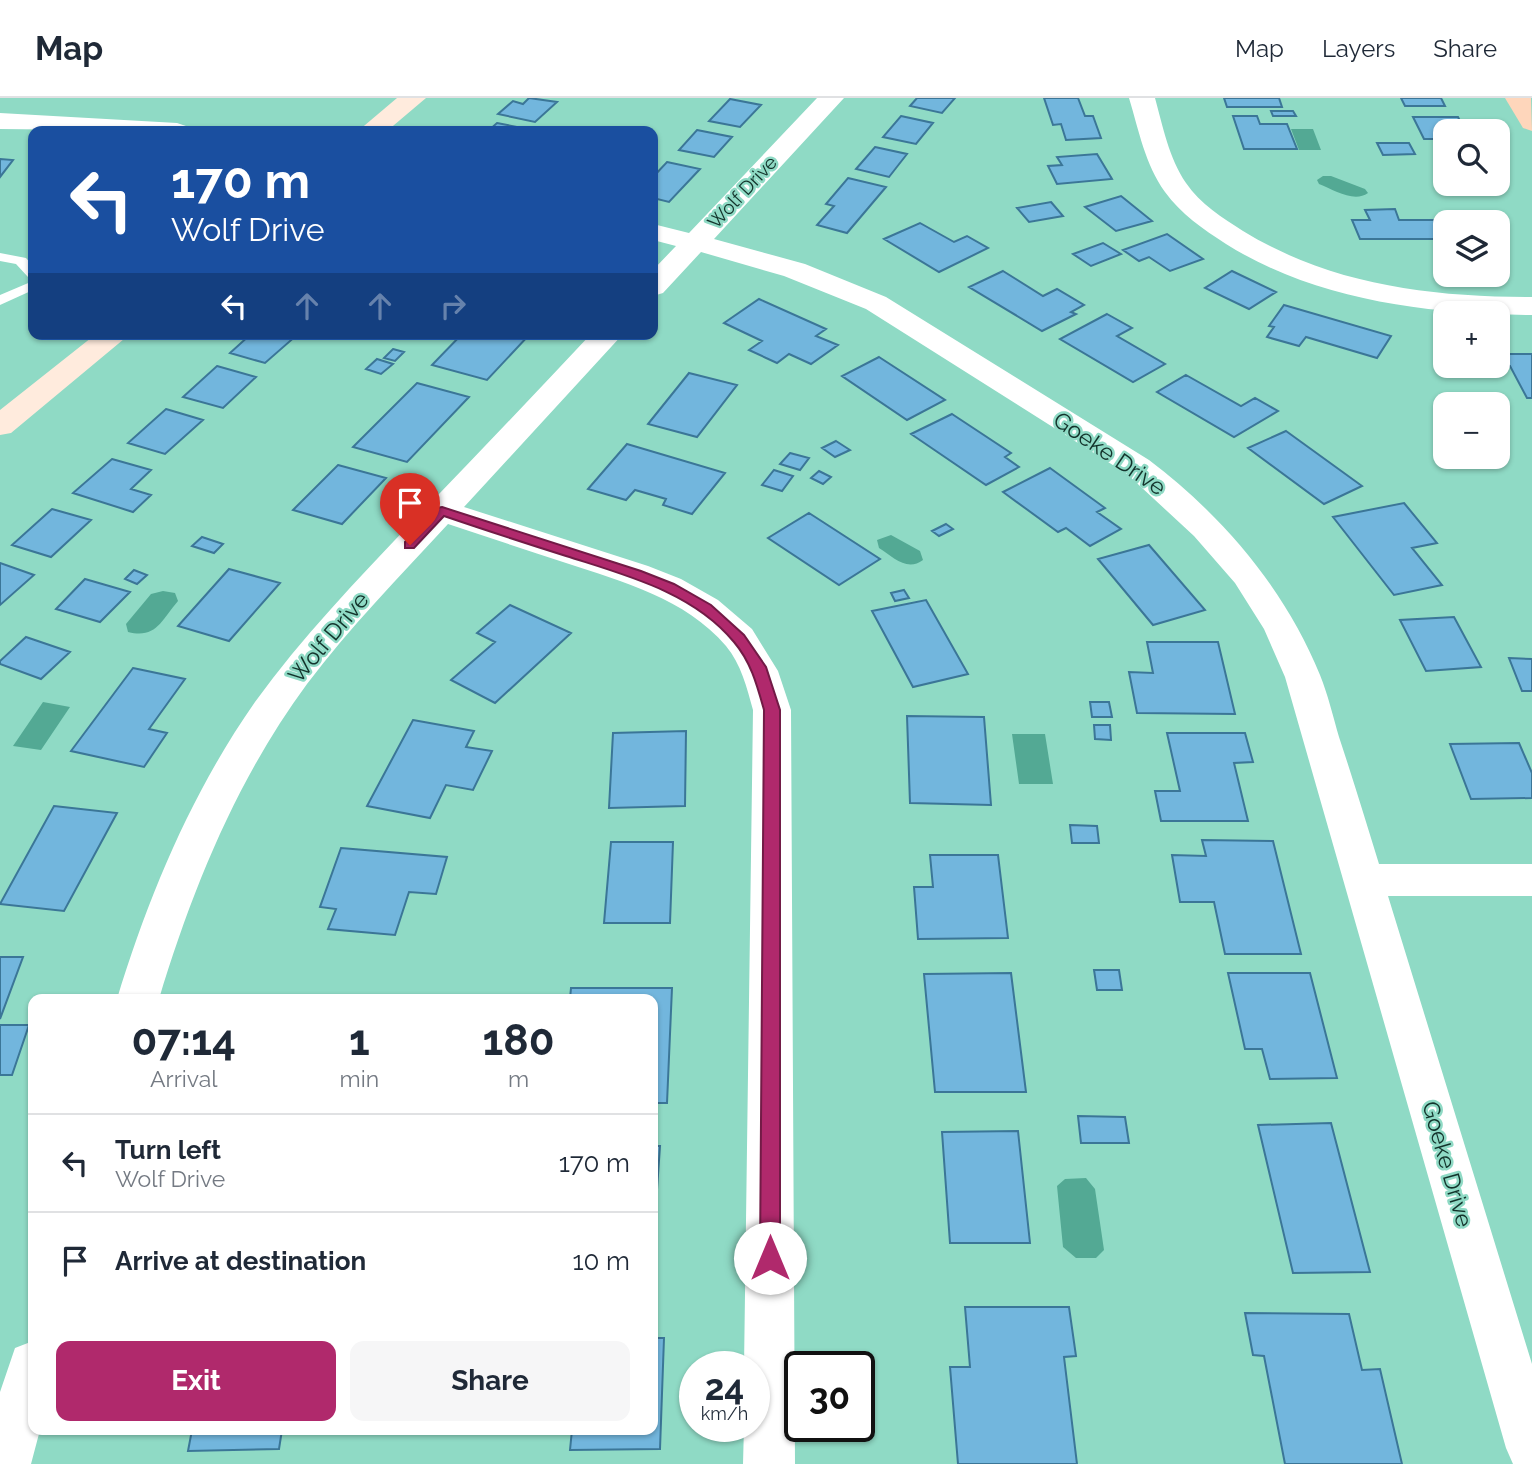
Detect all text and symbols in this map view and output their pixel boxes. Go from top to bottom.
text: Map [35,29,103,68]
text: Map [1235,34,1284,63]
text: Layers [1322,34,1395,63]
text: Share [1433,34,1497,63]
map controls [1433,119,1510,469]
button: search [1433,119,1510,196]
street label: Wolf Drive [703,151,781,233]
text: 170 m [171,152,310,209]
icon: left [56,154,147,245]
button: layers [1433,210,1510,287]
text: Wolf Drive [171,211,324,248]
icon: left [215,287,253,325]
icon: ahead [288,287,326,325]
icon: ahead [361,287,399,325]
icon: right [434,287,472,325]
button: + [1433,301,1510,378]
button: − [1433,392,1510,469]
street label: Goeke Drive [1049,406,1171,500]
pin [380,473,440,545]
icon: arrive [391,484,429,522]
street label: Wolf Drive [282,586,374,688]
text: 07:14 [132,1016,236,1065]
text: 1 [349,1016,370,1065]
text: 180 [483,1016,554,1065]
text: Arrival [150,1065,217,1092]
text: min [340,1065,379,1092]
text: m [508,1065,529,1092]
street label: Goeke Drive [1417,1098,1479,1230]
text: Turn left [115,1135,221,1165]
icon: left [56,1144,94,1182]
text: 170 m [559,1148,630,1178]
text: Wolf Drive [115,1165,225,1192]
position arrow [733,1221,807,1295]
icon: arrive [56,1242,94,1280]
text: Arrive at destination [115,1246,366,1276]
text: 10 m [572,1246,630,1276]
button: Exit [56,1341,336,1421]
button: Share [350,1341,630,1421]
speed limit sign: 30 [784,1351,875,1442]
text: 24 [705,1367,744,1408]
text: km/h [701,1403,748,1424]

